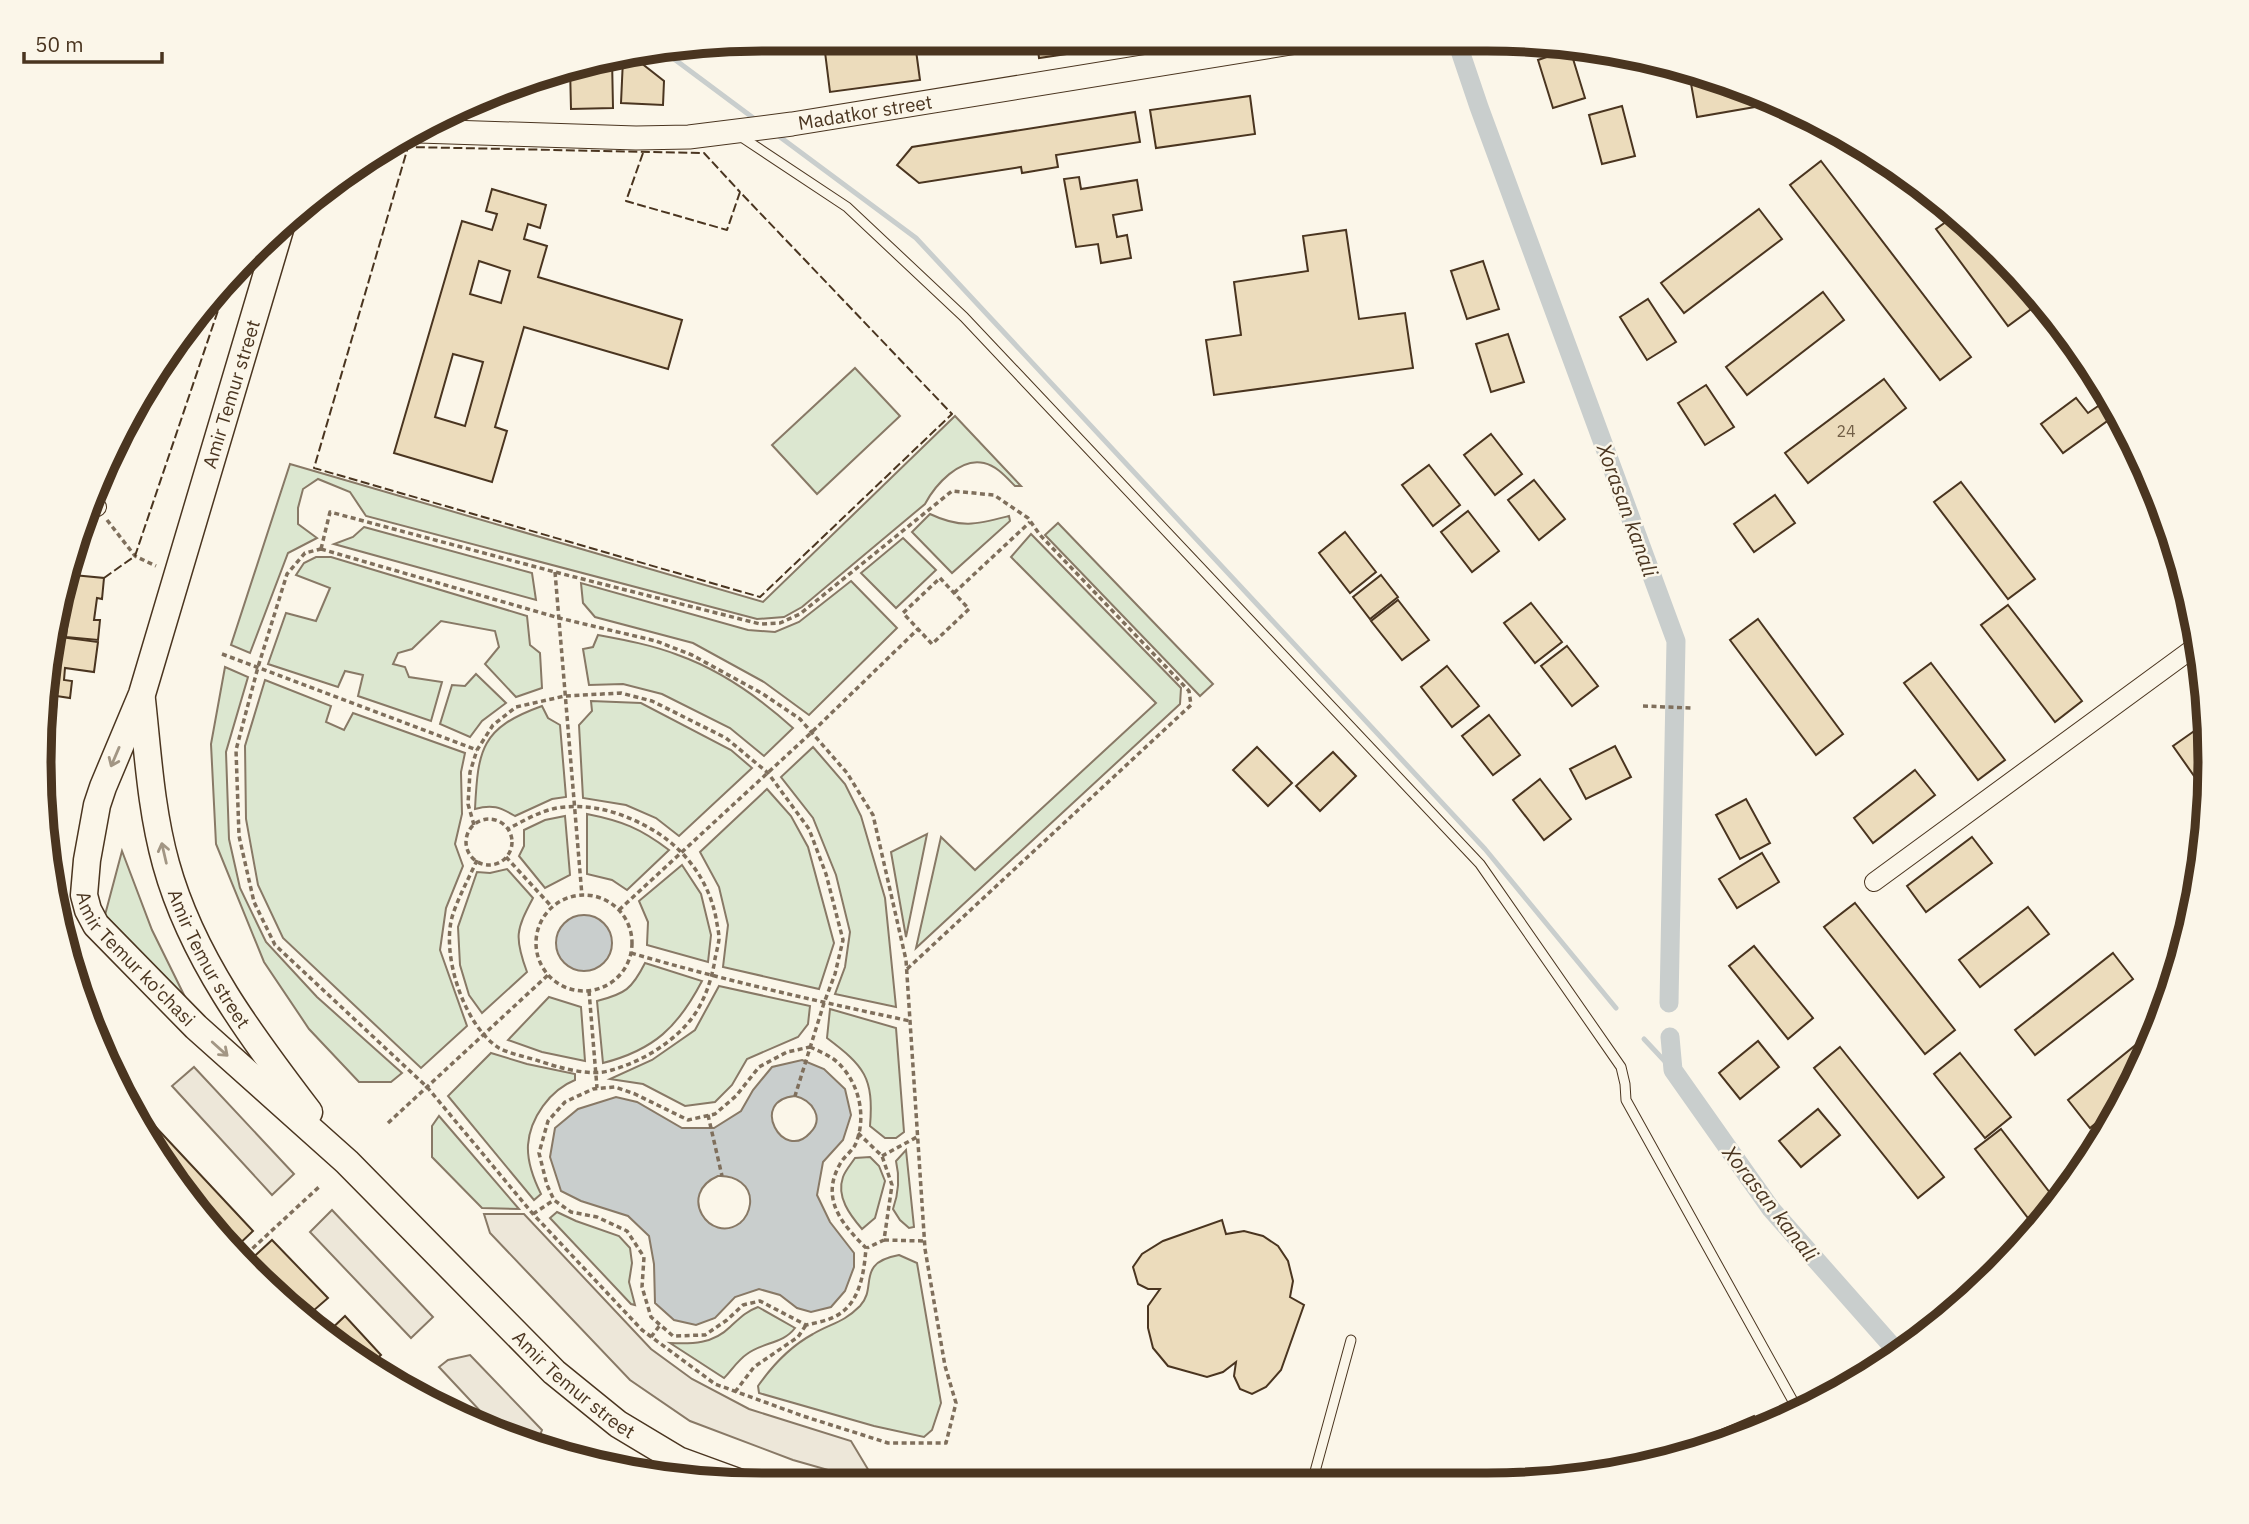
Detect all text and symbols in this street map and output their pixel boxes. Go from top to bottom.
scale bar [24,21,163,65]
text: 50 m [35,30,84,58]
street label: Madatkor street [796,89,934,135]
street label: Amir Temur street [197,317,265,471]
house number: 24 [1836,421,1856,441]
water label: Xorasan kanali [1591,438,1665,581]
one-way arrow [108,746,121,768]
one-way arrow [156,842,170,865]
street label: Amir Temur street [163,886,256,1032]
street label: Amir Temur ko'chasi [72,889,200,1031]
one-way arrow [211,1041,229,1057]
water label: Xorasan kanali [1716,1138,1825,1267]
street label: Amir Temur street [508,1325,639,1443]

